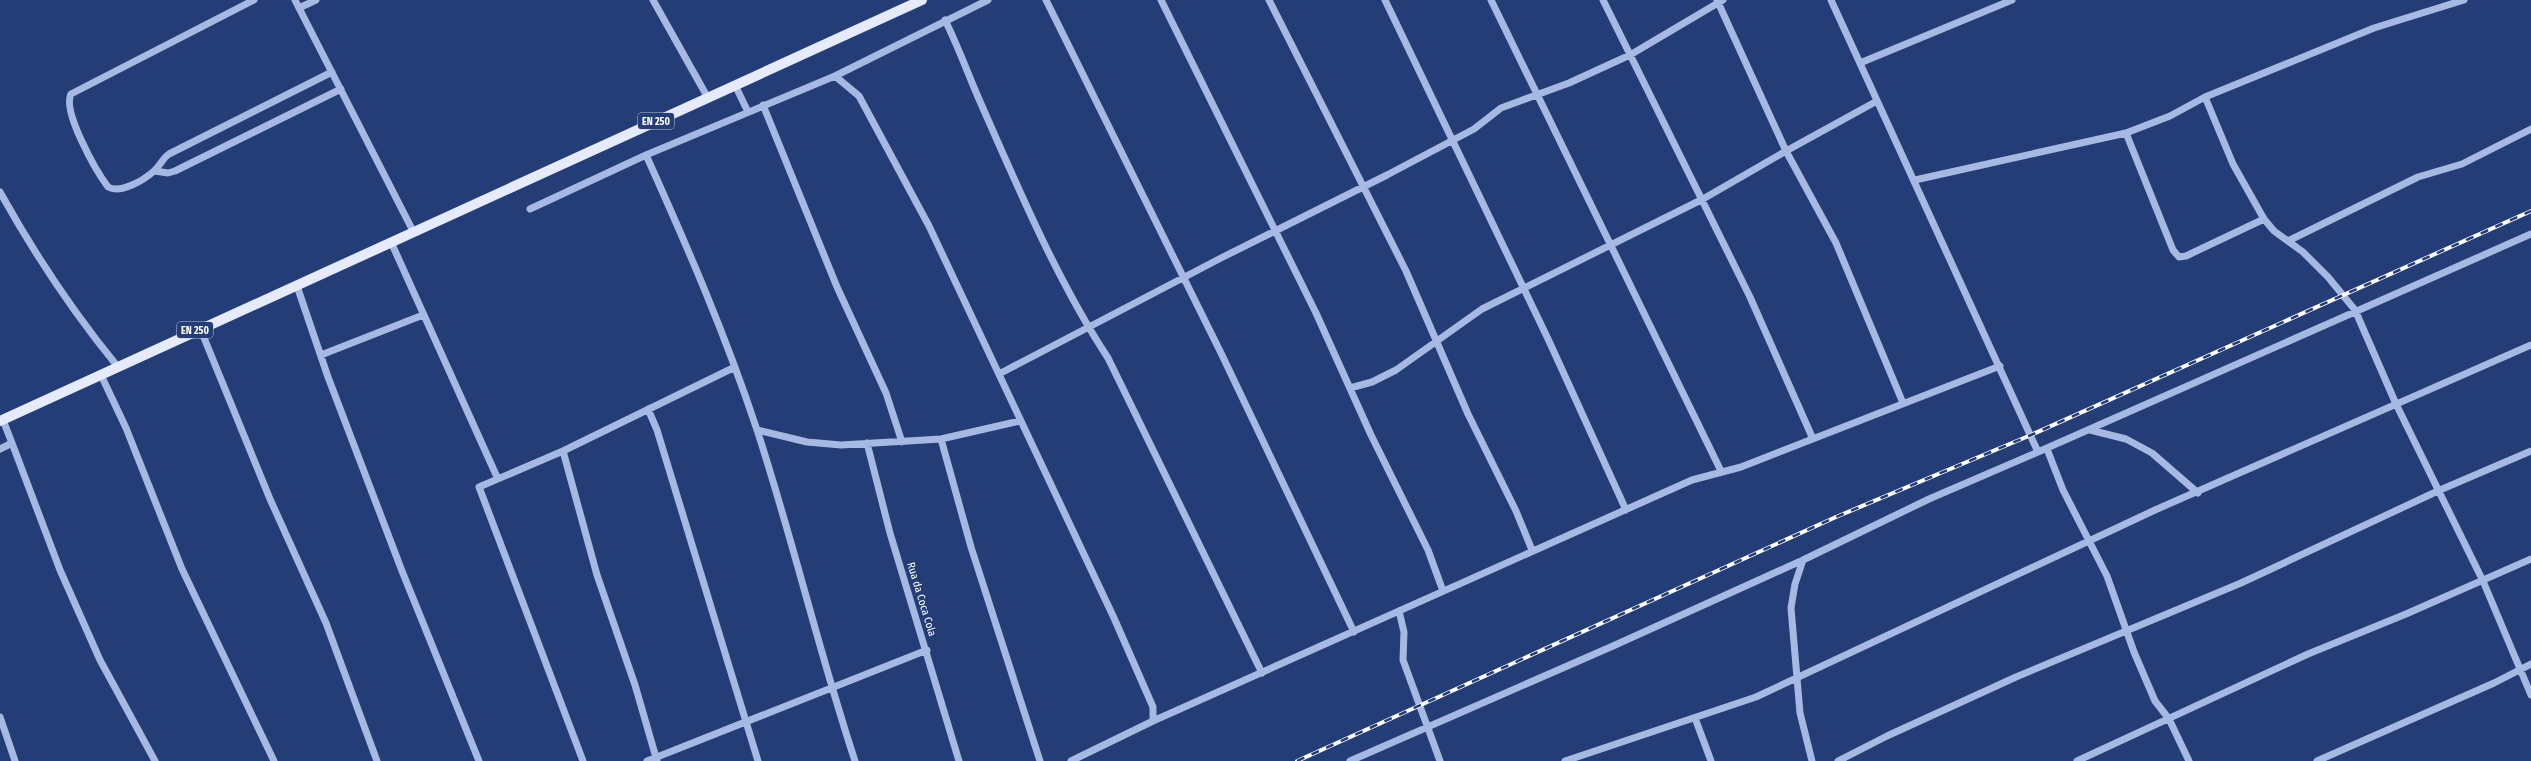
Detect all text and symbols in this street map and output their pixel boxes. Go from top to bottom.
road number: EN 250 [638,113,674,129]
road number: EN 250 [177,322,213,338]
street label: Rua da Coca Cola [904,561,939,638]

